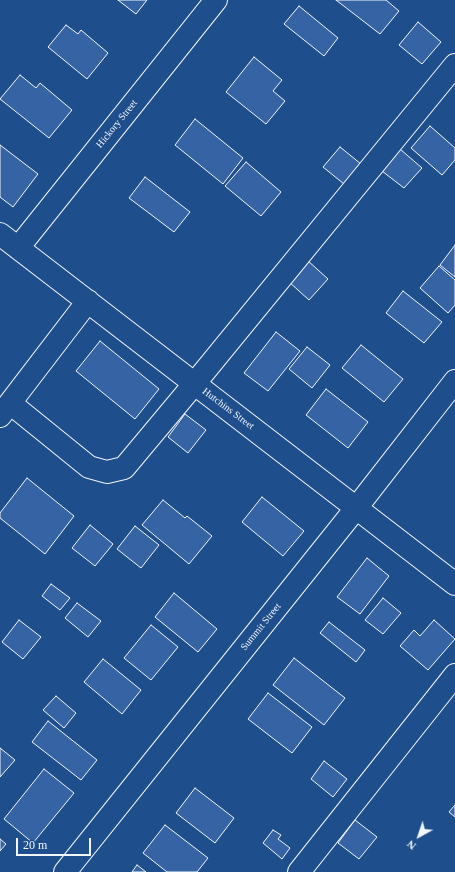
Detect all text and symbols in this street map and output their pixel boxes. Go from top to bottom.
street label: Hickory Street [94,97,140,151]
street label: Hutchins Street [200,386,256,432]
street label: Summit Street [238,601,284,653]
north arrow [399,816,439,856]
scale bar [18,830,93,856]
text: 20 m [23,838,47,852]
text: N [404,838,418,852]

